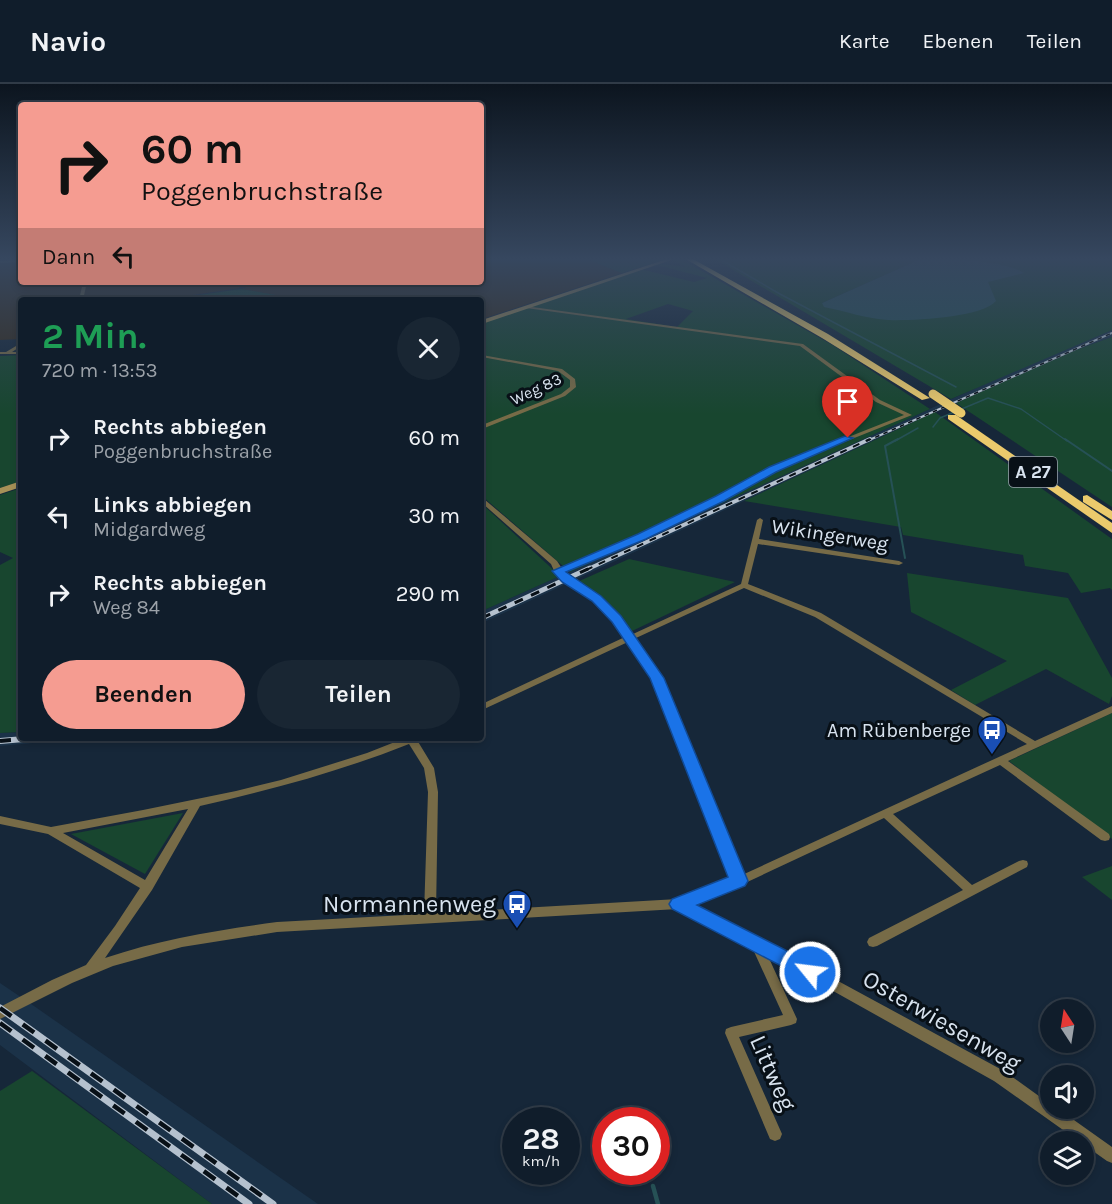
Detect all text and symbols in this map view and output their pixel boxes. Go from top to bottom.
text: Navio [30,25,106,58]
text: Karte [839,29,890,53]
text: Ebenen [923,29,994,53]
text: Teilen [1027,29,1082,53]
text: 60 m [141,124,244,174]
icon: right [42,126,120,204]
text: Poggenbruchstraße [141,175,383,207]
icon: left [107,240,140,273]
text: Dann [42,244,95,270]
text: 2 Min. [42,315,146,357]
button: close [397,317,460,380]
text: 720 m · 13:53 [42,359,158,382]
street label: Weg 83 [507,369,565,409]
pin [822,376,873,438]
icon: arrive [831,385,864,418]
text: Rechts abbiegen [93,414,267,440]
icon: right [42,422,75,455]
text: 60 m [409,425,460,451]
text: Poggenbruchstraße [93,440,272,463]
road number: A 27 [1009,457,1057,487]
text: Links abbiegen [93,492,252,518]
icon: left [42,500,75,533]
text: 30 m [408,503,460,529]
street label: Wikingerweg [770,514,890,556]
text: Midgardweg [93,518,205,541]
text: Rechts abbiegen [93,570,267,596]
icon: right [42,578,75,611]
text: 290 m [396,581,460,607]
text: Weg 84 [93,596,160,619]
button: Beenden [42,660,245,729]
button: Teilen [257,660,460,729]
bus stop icon: Am Rübenberge [976,714,1008,756]
place label: Am Rübenberge [827,719,971,742]
bus stop icon: Normannenweg [501,888,533,930]
place label: Normannenweg [323,890,496,918]
position arrow [778,940,842,1004]
street label: Osterwiesenweg [858,964,1026,1078]
north arrow [1040,999,1094,1053]
map controls [1040,999,1094,1185]
street label: Littweg [744,1031,802,1115]
button: sound [1040,1065,1094,1119]
speed limit sign: 30 [592,1107,670,1185]
text: 28 [522,1121,560,1157]
button: layers [1040,1131,1094,1185]
text: km/h [522,1152,560,1170]

